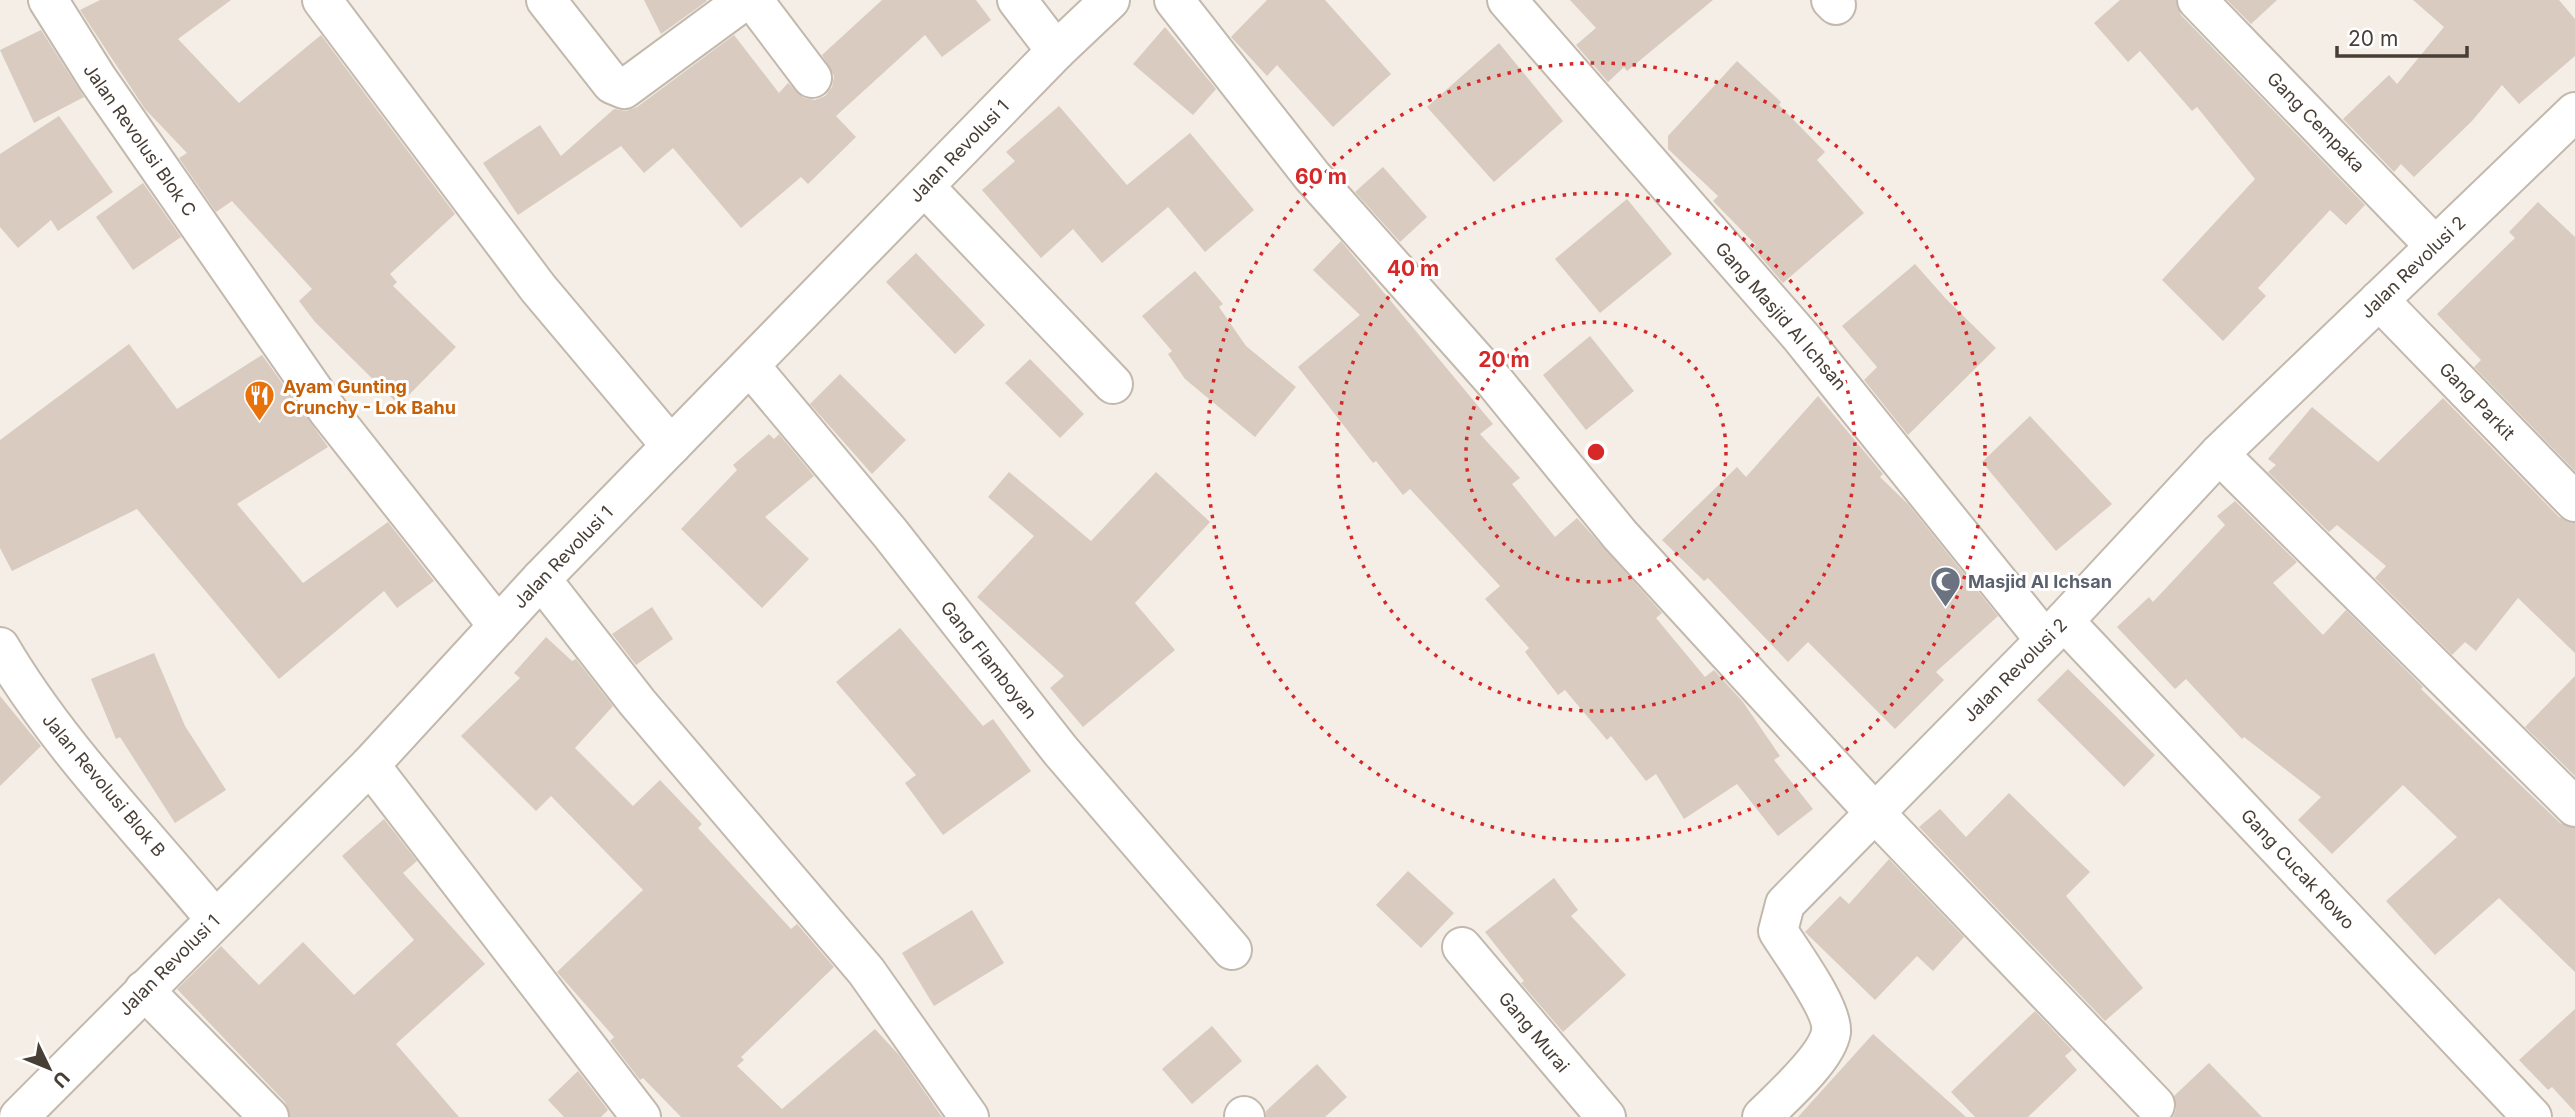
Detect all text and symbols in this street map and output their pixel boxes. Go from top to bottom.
scale bar [2337,14,2466,58]
text: 20 m [2348,26,2398,51]
street label: Jalan Revolusi Blok C [79,60,201,220]
street label: Gang Cempaka [2263,68,2369,176]
street label: Jalan Revolusi 1 [905,96,1013,206]
text: 60 m [1295,164,1347,189]
street label: Jalan Revolusi 2 [2356,212,2470,322]
street label: Gang Masjid Al Ichsan [1711,238,1851,394]
text: 40 m [1387,256,1439,281]
text: 20 m [1478,347,1530,372]
street label: Gang Parkit [2435,358,2519,444]
place label: Ayam Gunting Crunchy - Lok Bahu [283,376,456,418]
restaurant icon: Ayam Gunting Crunchy - Lok Bahu [243,379,277,423]
centre of rings [1584,440,1608,464]
street label: Jalan Revolusi 1 [509,502,617,612]
mosque icon: Masjid Al Ichsan [1928,564,1962,608]
place label: Masjid Al Ichsan [1968,571,2112,592]
street label: Gang Flamboyan [937,597,1041,723]
street label: Jalan Revolusi 2 [1959,614,2071,726]
street label: Jalan Revolusi Blok B [38,709,170,861]
street label: Gang Cucak Rowo [2237,805,2359,933]
street label: Jalan Revolusi 1 [114,910,224,1020]
street label: Gang Murai [1494,988,1574,1076]
north arrow [14,1033,84,1103]
text: U [48,1066,74,1092]

